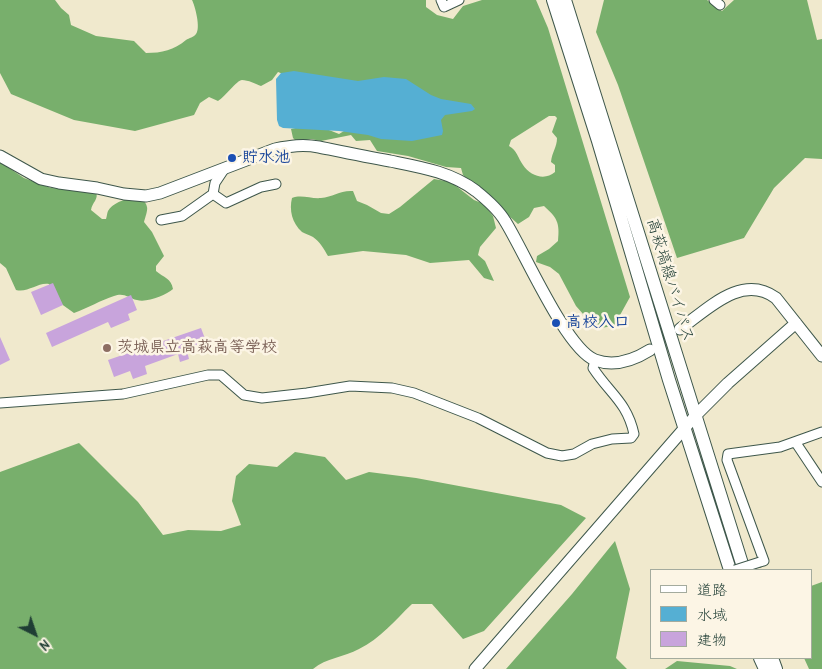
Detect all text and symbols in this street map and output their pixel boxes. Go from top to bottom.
place label: 貯水池 [242,148,290,168]
marker: 貯水池 [226,152,238,164]
street label: 高萩塙線バイパス [642,216,698,344]
place label: 高校入口 [566,313,630,333]
marker: 高校入口 [550,317,562,329]
place label: 茨城県立高萩高等学校 [117,338,277,358]
marker: 茨城県立高萩高等学校 [101,342,113,354]
legend [650,569,812,659]
text: 道路 [697,579,727,600]
text: 水域 [697,604,727,625]
north arrow [10,609,60,659]
text: 建物 [697,629,727,650]
text: N [36,636,54,655]

